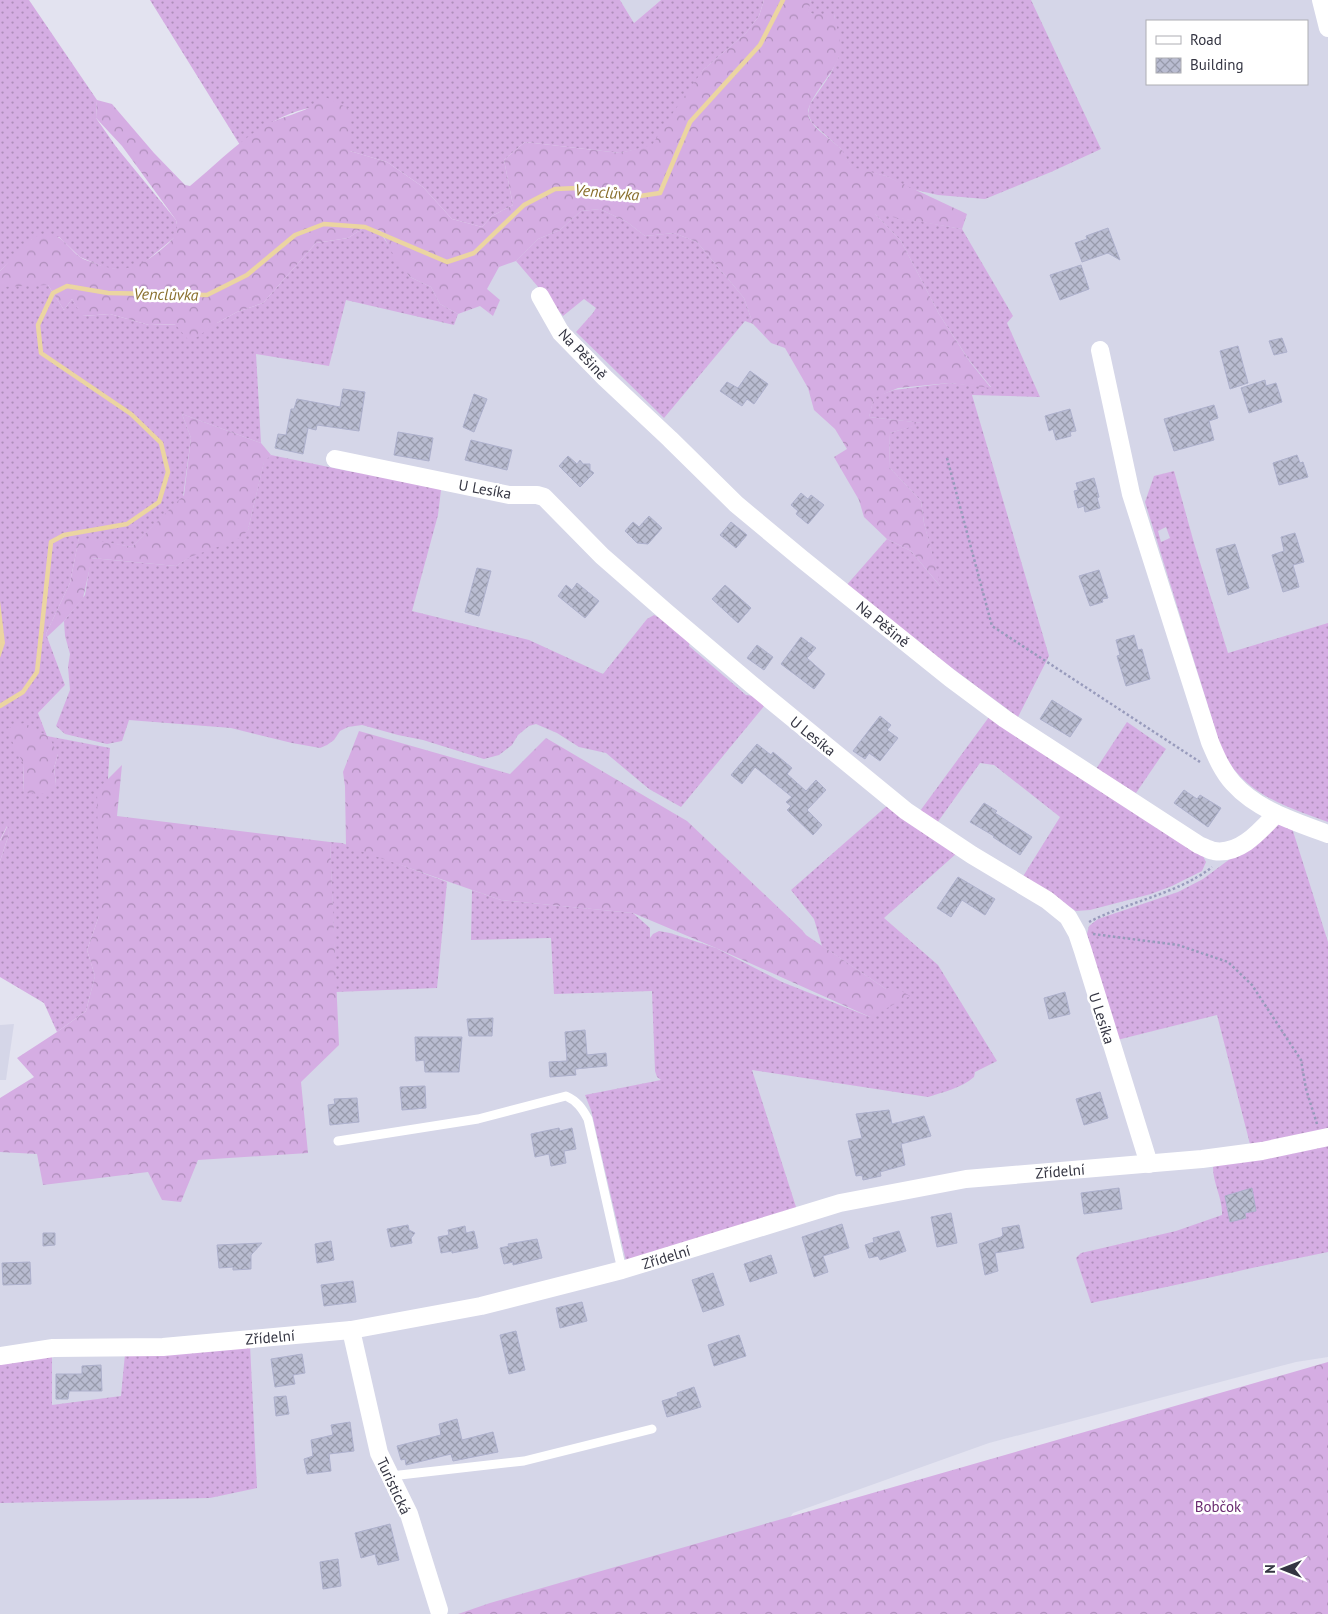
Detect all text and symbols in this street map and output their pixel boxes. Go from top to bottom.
legend [1146,20,1308,85]
text: Road [1190,30,1222,49]
text: Building [1190,55,1244,74]
water label: Venclůvka [574,179,640,205]
water label: Venclůvka [133,283,199,305]
street label: Na Pěšině [555,324,611,384]
street label: U Lesíka [457,475,513,503]
street label: Na Pěšině [852,597,914,651]
street label: U Lesíka [786,712,840,760]
street label: U Lesíka [1085,990,1119,1046]
street label: Zřídelní [1034,1159,1086,1183]
street label: Zřídelní [640,1241,692,1273]
street label: Zřídelní [244,1325,296,1349]
street label: Turistická [373,1454,415,1518]
park label: Bobčok [1195,1497,1242,1516]
north arrow [1258,1544,1308,1594]
text: N [1261,1564,1279,1574]

